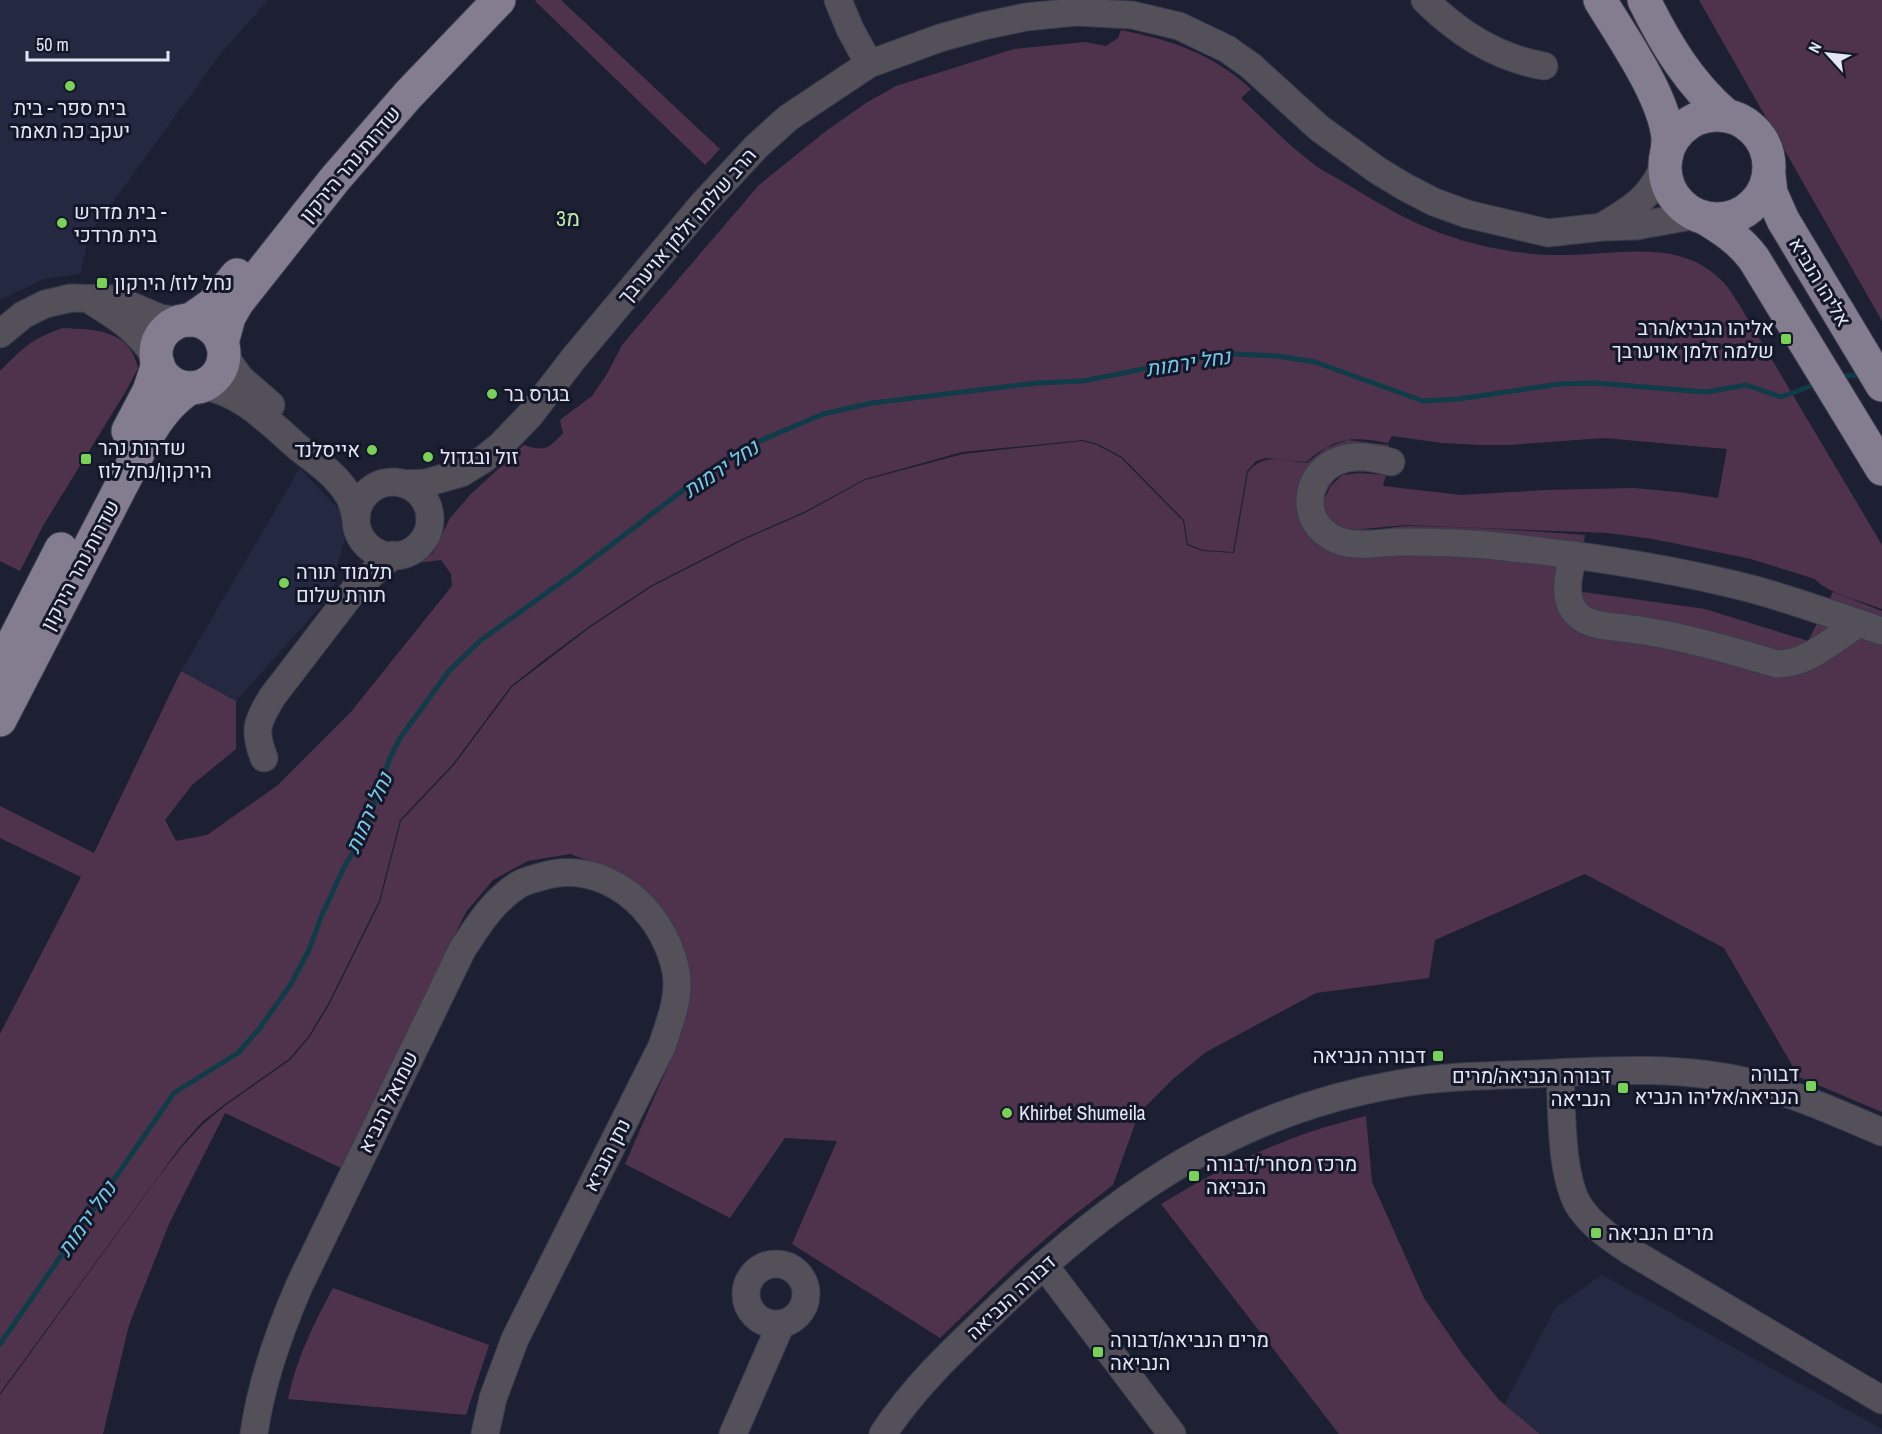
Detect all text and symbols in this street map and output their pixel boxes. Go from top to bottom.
scale bar [27,24,168,62]
north arrow [1798,24,1858,84]
text: 50 m [36,32,69,57]
text: N [1803,38,1827,56]
marker: בית ספר - בית יעקב כה תאמר [63,79,77,93]
place label: בית ספר - בית יעקב כה תאמר [10,94,130,144]
street label: שדרות נהר הירקון [293,100,406,228]
street label: הרב שלמה זלמן אויערבך [611,142,762,310]
place label: בית מדרש - בית מרדכי [74,198,167,248]
district label: מ3 [556,203,580,233]
marker: בית מדרש - בית מרדכי [55,216,69,230]
street label: אליהו הנביא [1783,232,1858,331]
place label: נחל לוז/ הירקון [114,269,232,296]
marker: נחל לוז/ הירקון [95,276,109,290]
place label: אליהו הנביא/הרב שלמה זלמן אויערבך [1612,314,1774,364]
marker: אליהו הנביא/הרב שלמה זלמן אויערבך [1779,332,1793,346]
water label: נחל ירמות [1144,341,1234,383]
place label: בגרס בר [504,380,570,407]
marker: בגרס בר [485,387,499,401]
water label: נחל ירמות [677,432,765,504]
place label: שדרות נהר הירקון/נחל לוז [98,434,212,484]
place label: אייסלנד [294,436,360,463]
marker: אייסלנד [365,443,379,457]
place label: זול ובגדול [440,443,519,470]
marker: זול ובגדול [421,450,435,464]
marker: שדרות נהר הירקון/נחל לוז [79,452,93,466]
street label: שדרות נהר הירקון [34,495,125,635]
place label: תלמוד תורה תורת שלום [296,558,392,608]
marker: תלמוד תורה תורת שלום [277,576,291,590]
water label: נחל ירמות [338,767,400,858]
place label: דבורה הנביאה [1313,1042,1426,1069]
street label: שמואל הנביא [351,1046,424,1157]
marker: דבורה הנביאה [1431,1049,1445,1063]
place label: דבורה הנביאה/אליהו הנביא [1635,1060,1799,1110]
place label: דבורה הנביאה/מרים הנביאה [1452,1062,1611,1112]
marker: דבורה הנביאה/אליהו הנביא [1804,1079,1818,1093]
marker: דבורה הנביאה/מרים הנביאה [1616,1081,1630,1095]
place label: Khirbet Shumeila [1019,1099,1146,1126]
marker: Khirbet Shumeila [1000,1106,1014,1120]
street label: נתן הנביא [577,1114,636,1196]
place label: מרכז מסחרי/דבורה הנביאה [1206,1150,1357,1200]
marker: מרכז מסחרי/דבורה הנביאה [1187,1169,1201,1183]
water label: נחל ירמות [50,1174,124,1262]
place label: מרים הנביאה [1608,1219,1714,1246]
marker: מרים הנביאה [1589,1226,1603,1240]
street label: דבורה הנביאה [960,1248,1061,1345]
place label: מרים הנביאה/דבורה הנביאה [1110,1326,1269,1376]
marker: מרים הנביאה/דבורה הנביאה [1091,1345,1105,1359]

